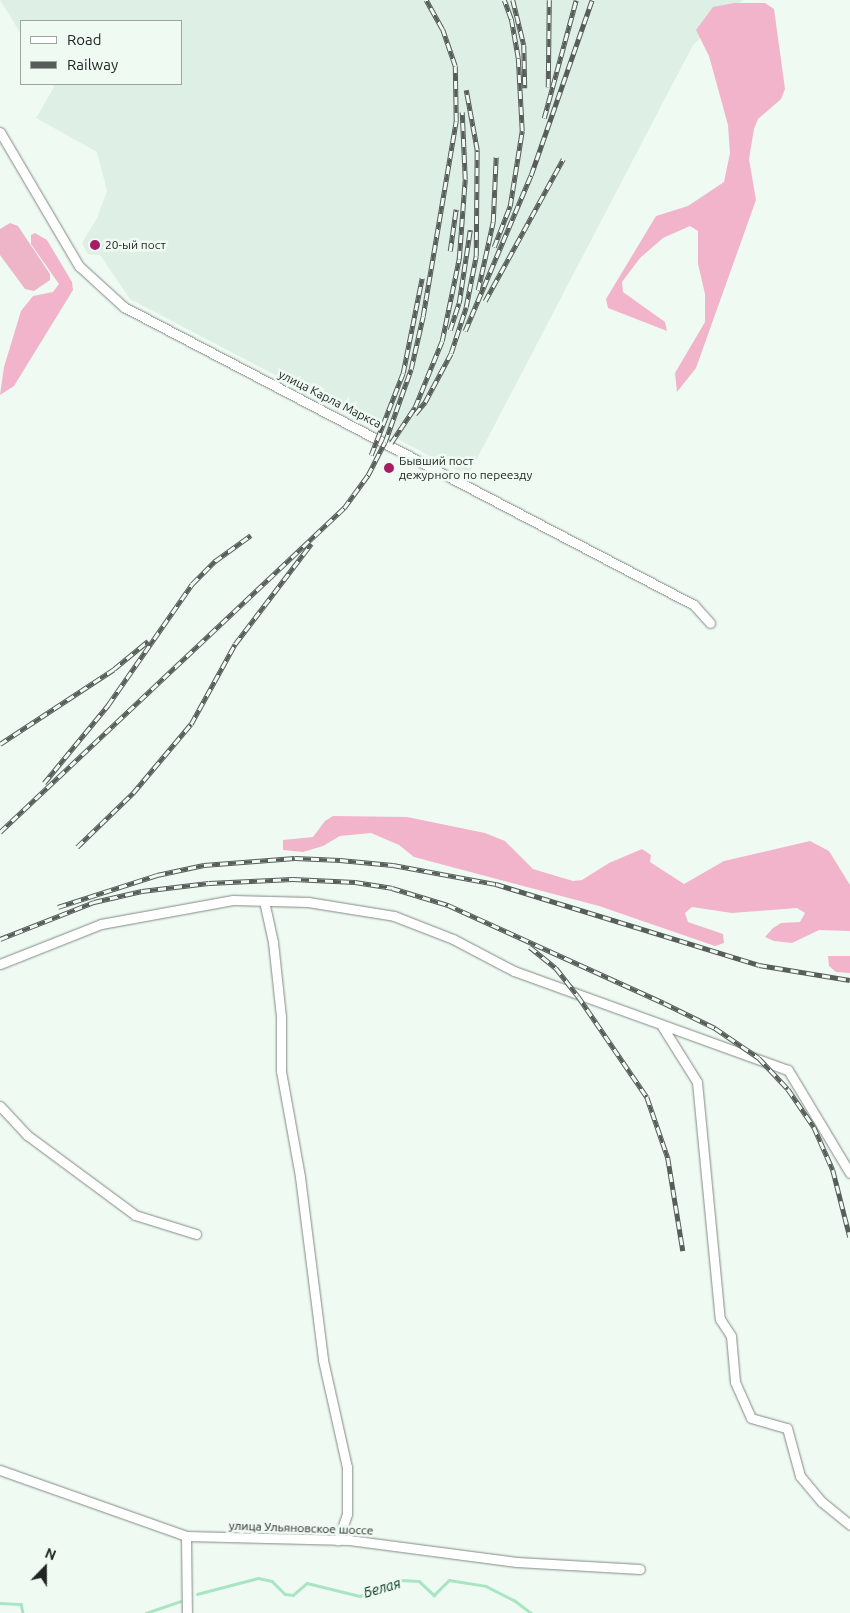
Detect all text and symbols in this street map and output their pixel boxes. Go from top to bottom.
legend [20,20,182,85]
text: Road [67,31,102,48]
text: Railway [67,56,118,73]
place label: 20-ый пост [105,238,166,252]
marker: 20-ый пост [89,239,101,251]
street label: улица Карла Маркса [276,367,384,431]
place label: Бывший пост дежурного по переезду [399,454,532,482]
marker: Бывший пост дежурного по переезду [383,462,395,474]
street label: улица Ульяновское шоссе [229,1518,373,1538]
north arrow [20,1543,70,1593]
text: N [43,1545,58,1563]
water label: Белая [361,1575,403,1601]

